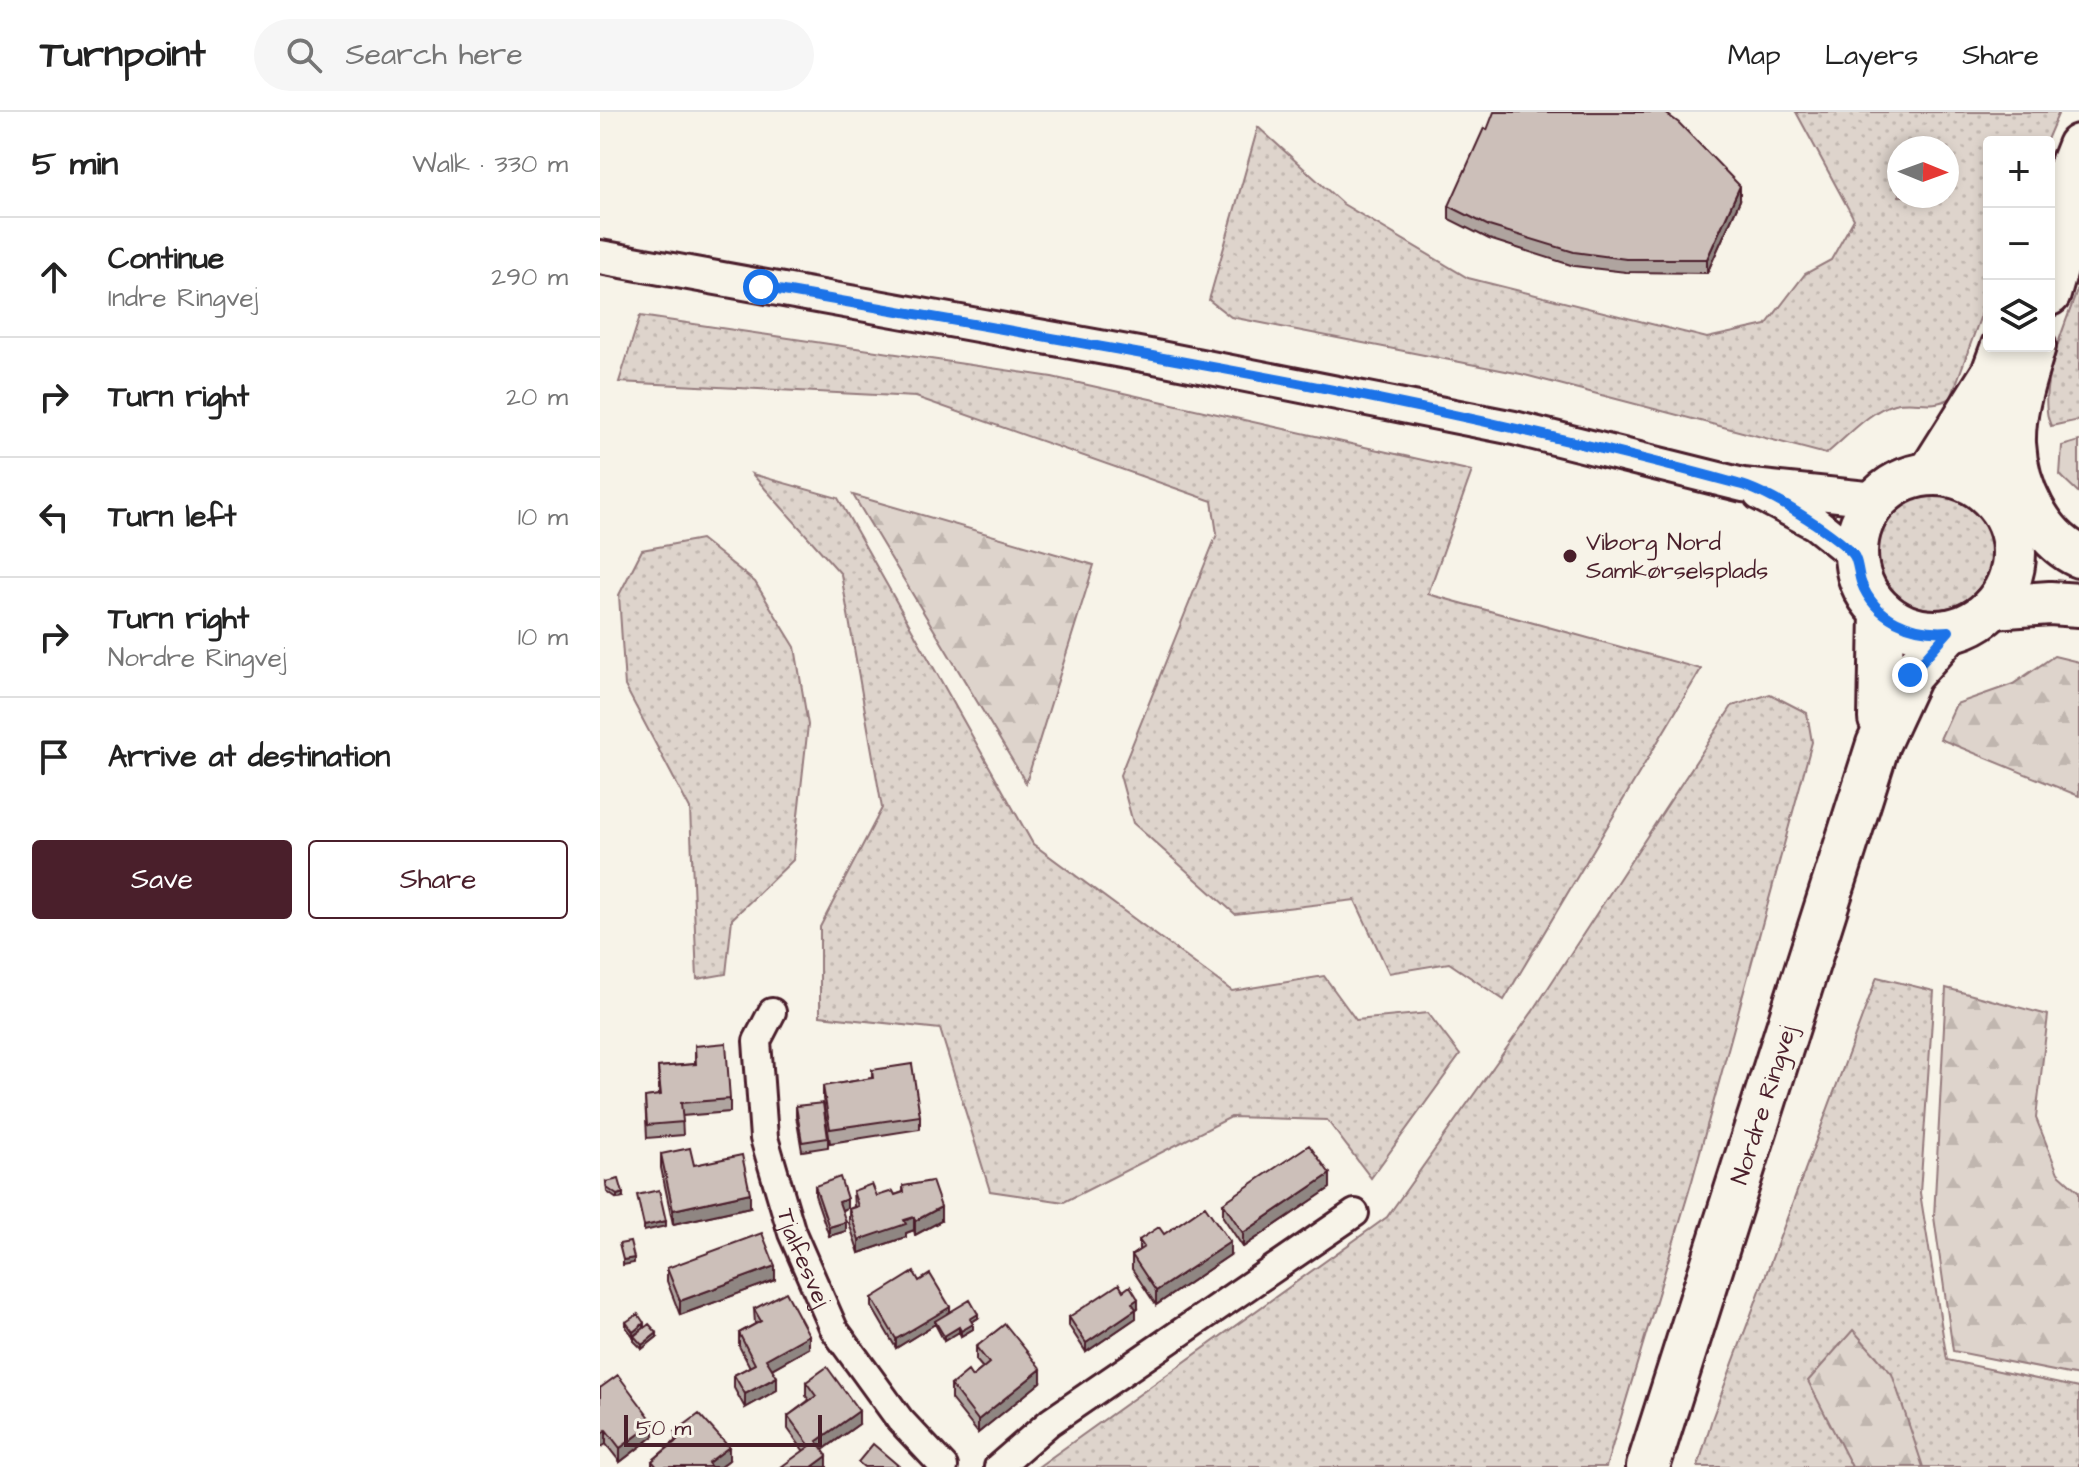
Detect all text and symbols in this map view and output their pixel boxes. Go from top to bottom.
search box [254,19,814,91]
text: Turnpoint [40,29,206,81]
icon: search [282,33,326,77]
text: Search here [346,34,523,76]
text: Map [1728,36,1781,75]
text: Layers [1825,36,1918,75]
text: Share [1962,36,2039,75]
north arrow [1887,136,1959,208]
map controls [1983,136,2055,352]
button: + [1983,136,2055,208]
text: 5 min [32,140,118,188]
text: Walk · 330 m [412,146,568,182]
button: − [1983,208,2055,280]
text: Continue [108,238,224,280]
icon: ahead [32,255,76,299]
text: 290 m [491,259,568,295]
route start [743,269,779,305]
text: Indre Ringvej [108,280,258,316]
button: layers [1983,280,2055,352]
icon: right [32,375,76,419]
text: Turn right [108,376,249,418]
text: 20 m [506,379,568,415]
icon: left [32,495,76,539]
text: Turn left [108,496,236,538]
text: 10 m [518,499,568,535]
place label: Viborg Nord Samkørselsplads [1586,526,1768,588]
marker: Viborg Nord Samkørselsplads [1561,547,1579,565]
text: Turn right [108,598,249,640]
icon: right [32,615,76,659]
text: 10 m [518,619,568,655]
text: Nordre Ringvej [108,640,286,676]
route end [1892,657,1928,693]
icon: arrive [32,735,76,779]
text: Arrive at destination [108,736,390,778]
button: Save [32,840,292,919]
button: Share [308,840,568,919]
street label: Nordre Ringvej [1723,1021,1806,1189]
street label: Tjalfesvej [768,1204,839,1313]
scale bar [624,1411,822,1447]
text: 50 m [636,1413,691,1444]

